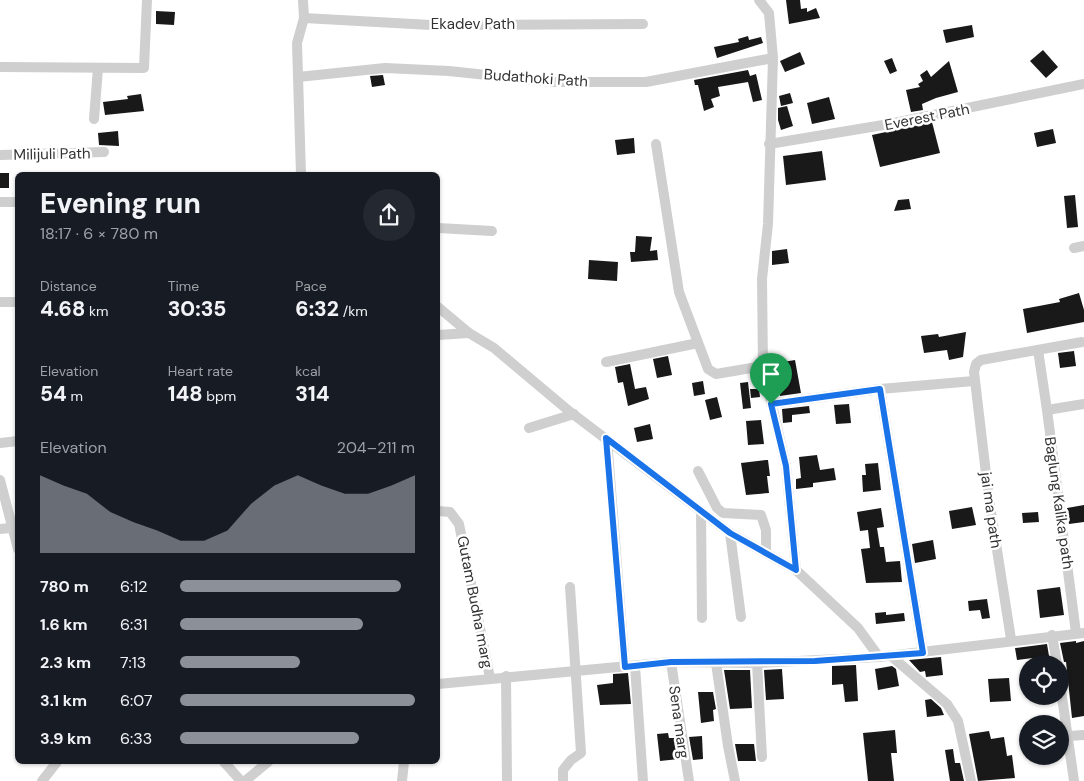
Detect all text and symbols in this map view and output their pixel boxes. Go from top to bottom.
street label: Ekadev Path [431,14,515,34]
street label: Budathoki Path [483,64,589,92]
street label: Everest Path [883,99,971,135]
street label: Milijuli Path [13,143,91,165]
text: Evening run [40,185,201,222]
button: share [363,189,415,241]
text: 18:17 · 6 × 780 m [40,223,158,244]
text: Distance [40,277,97,295]
text: Time [168,277,199,295]
text: Pace [295,277,327,295]
text: 4.68 [40,295,85,323]
text: 30:35 [168,295,226,323]
text: 6:32 [295,295,339,323]
text: km [85,302,108,320]
text: /km [339,302,368,320]
pin [750,353,792,404]
icon: arrive [757,360,785,388]
text: Elevation [40,362,98,380]
text: Heart rate [168,362,233,380]
text: kcal [295,362,321,380]
text: 54 [40,380,67,408]
text: 148 [168,380,203,408]
text: 314 [295,380,329,408]
text: m [67,387,83,405]
text: bpm [203,387,236,405]
street label: Baglung Kalika path [1040,435,1078,571]
text: Elevation [40,437,107,458]
text: 204–211 m [337,437,415,458]
street label: jai ma path [976,470,1006,549]
street label: Gutam Budha marg [452,534,498,670]
text: 780 m [40,576,89,597]
text: 6:12 [120,576,148,597]
text: 1.6 km [40,614,88,635]
text: 6:31 [120,614,147,635]
text: 2.3 km [40,652,91,673]
text: 7:13 [120,652,146,673]
map controls [1019,655,1069,765]
button: locate [1019,655,1069,705]
street label: Sena marg [664,684,694,760]
text: 3.1 km [40,690,87,711]
text: 6:07 [120,690,153,711]
button: layers [1019,715,1069,765]
text: 3.9 km [40,728,91,749]
text: 6:33 [120,728,152,749]

